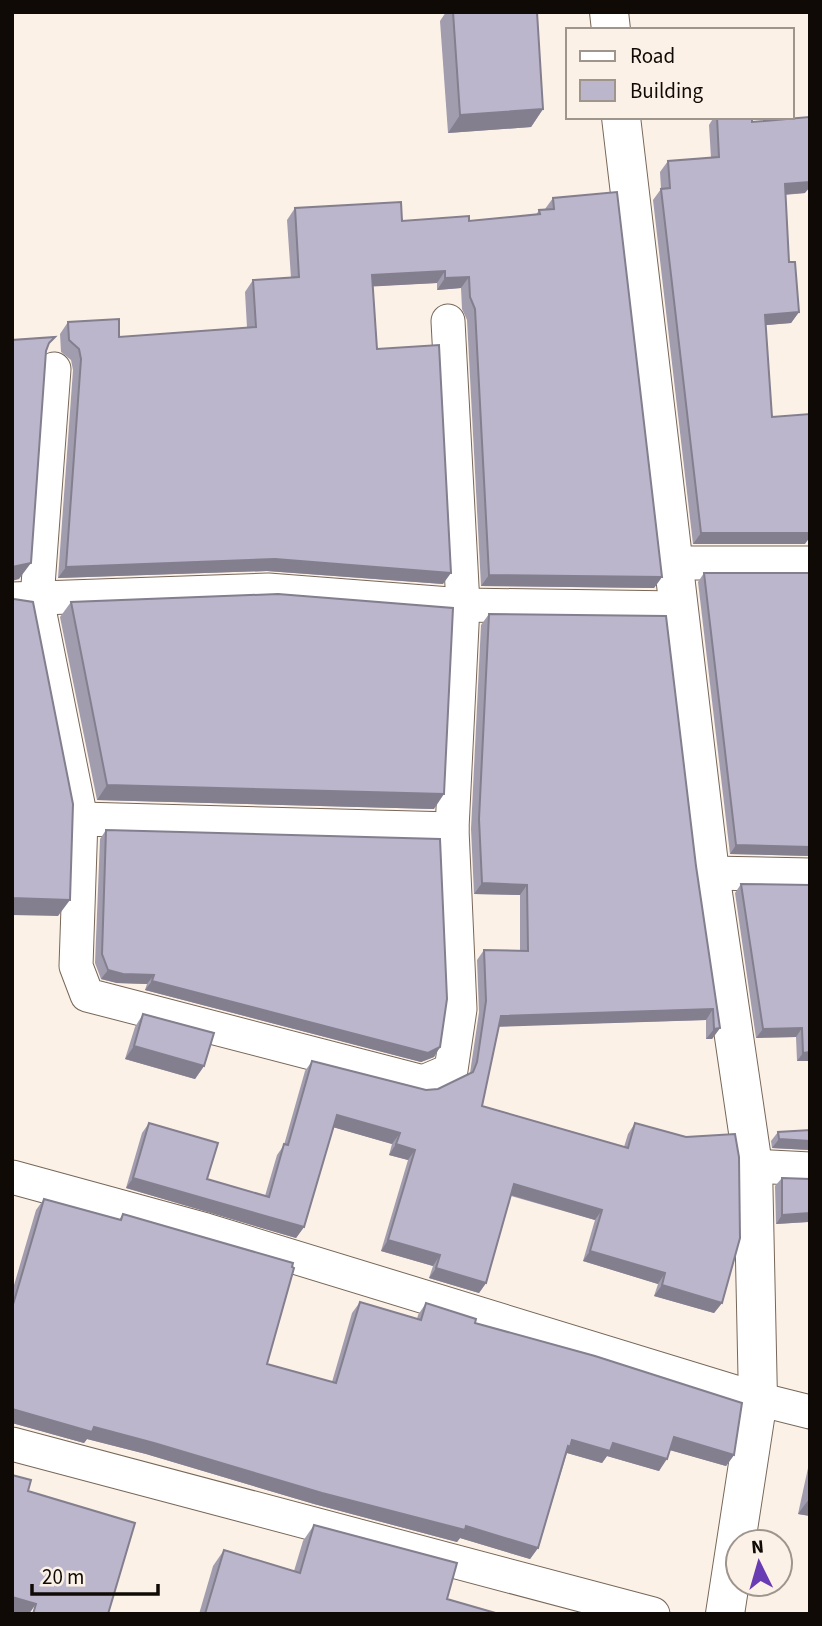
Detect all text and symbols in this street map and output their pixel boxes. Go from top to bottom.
legend [566,28,794,119]
text: Road [630,41,675,71]
text: Building [630,76,704,106]
north arrow [724,1528,794,1598]
text: N [750,1534,765,1562]
scale bar [32,1552,158,1596]
text: 20 m [42,1562,84,1592]

